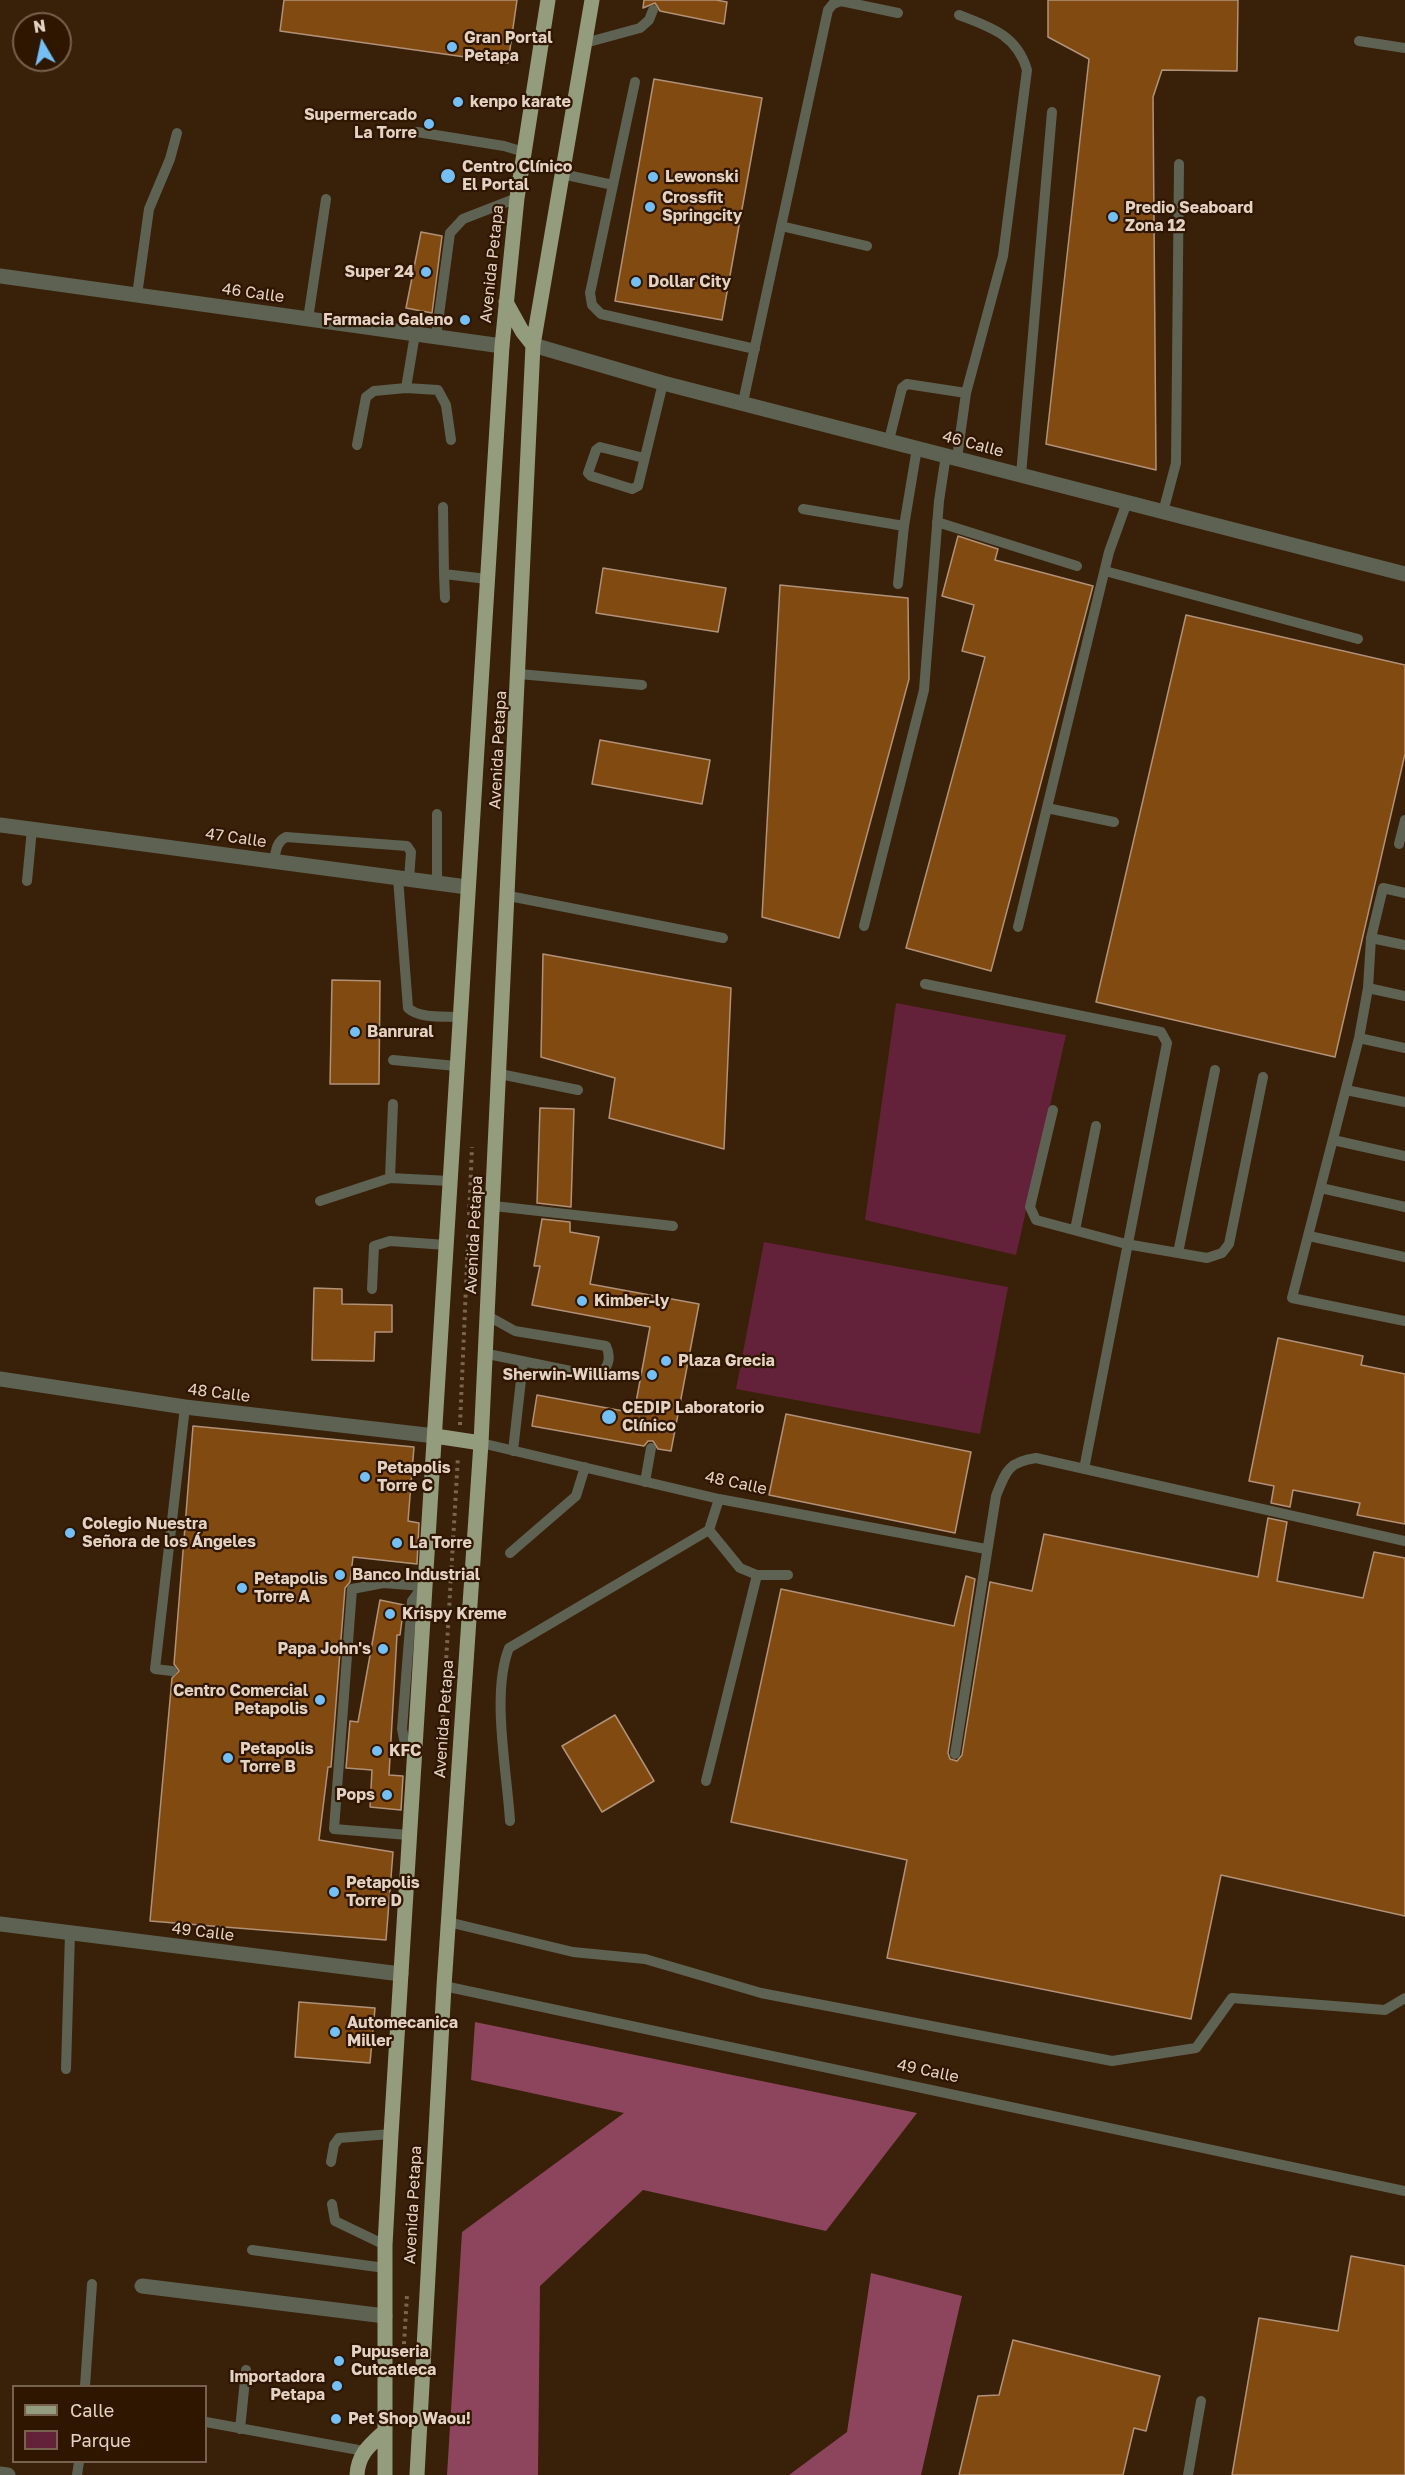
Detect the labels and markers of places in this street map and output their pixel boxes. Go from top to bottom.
place label: Gran Portal Petapa [464,28,553,66]
marker: Gran Portal Petapa [445,40,459,54]
place label: kenpo karate [470,92,571,112]
marker: kenpo karate [451,95,465,109]
place label: Supermercado La Torre [304,105,417,143]
marker: Supermercado La Torre [422,117,436,131]
place label: Centro Clínico El Portal [462,157,572,195]
marker: Centro Clínico El Portal [439,167,457,185]
place label: Lewonski [665,167,739,187]
marker: Lewonski [646,170,660,184]
place label: Crossfit Springcity [662,188,742,226]
place label: Predio Seaboard Zona 12 [1125,198,1253,236]
marker: Crossfit Springcity [643,200,657,214]
marker: Predio Seaboard Zona 12 [1106,210,1120,224]
place label: Super 24 [344,262,414,282]
marker: Super 24 [419,265,433,279]
place label: Dollar City [648,272,731,292]
marker: Dollar City [629,275,643,289]
place label: Farmacia Galeno [323,310,453,330]
marker: Farmacia Galeno [458,313,472,327]
place label: Banrural [367,1022,434,1042]
marker: Banrural [348,1025,362,1039]
place label: Kimber-ly [594,1291,669,1311]
marker: Kimber-ly [575,1294,589,1308]
place label: Plaza Grecia [678,1351,775,1371]
marker: Plaza Grecia [659,1354,673,1368]
place label: Sherwin-Williams [502,1365,640,1385]
marker: Sherwin-Williams [645,1368,659,1382]
place label: CEDIP Laboratorio Clínico [622,1398,764,1436]
marker: CEDIP Laboratorio Clínico [600,1408,618,1426]
place label: Petapolis Torre C [377,1458,451,1496]
marker: Petapolis Torre C [358,1470,372,1484]
place label: Colegio Nuestra Señora de los Ángeles [82,1514,256,1552]
marker: Colegio Nuestra Señora de los Ángeles [63,1526,77,1540]
place label: La Torre [409,1533,472,1553]
marker: La Torre [390,1536,404,1550]
place label: Banco Industrial [352,1565,480,1585]
marker: Banco Industrial [333,1568,347,1582]
place label: Petapolis Torre A [254,1569,328,1607]
marker: Petapolis Torre A [235,1581,249,1595]
place label: Krispy Kreme [402,1604,507,1624]
marker: Krispy Kreme [383,1607,397,1621]
place label: Papa John's [277,1639,371,1659]
marker: Papa John's [376,1642,390,1656]
place label: Centro Comercial Petapolis [173,1681,308,1719]
marker: Centro Comercial Petapolis [313,1693,327,1707]
place label: Petapolis Torre B [240,1739,314,1777]
place label: KFC [389,1741,421,1761]
marker: KFC [370,1744,384,1758]
marker: Petapolis Torre B [221,1751,235,1765]
place label: Pops [336,1785,375,1805]
marker: Pops [380,1788,394,1802]
place label: Petapolis Torre D [346,1873,420,1911]
marker: Petapolis Torre D [327,1885,341,1899]
place label: Automecanica Miller [347,2013,458,2051]
marker: Automecanica Miller [328,2025,342,2039]
place label: Pupuseria Cutcatleca [351,2342,436,2380]
marker: Pupuseria Cutcatleca [332,2354,346,2368]
place label: Importadora Petapa [229,2367,325,2405]
marker: Importadora Petapa [330,2379,344,2393]
place label: Pet Shop Waou! [348,2409,471,2429]
marker: Pet Shop Waou! [329,2412,343,2426]

